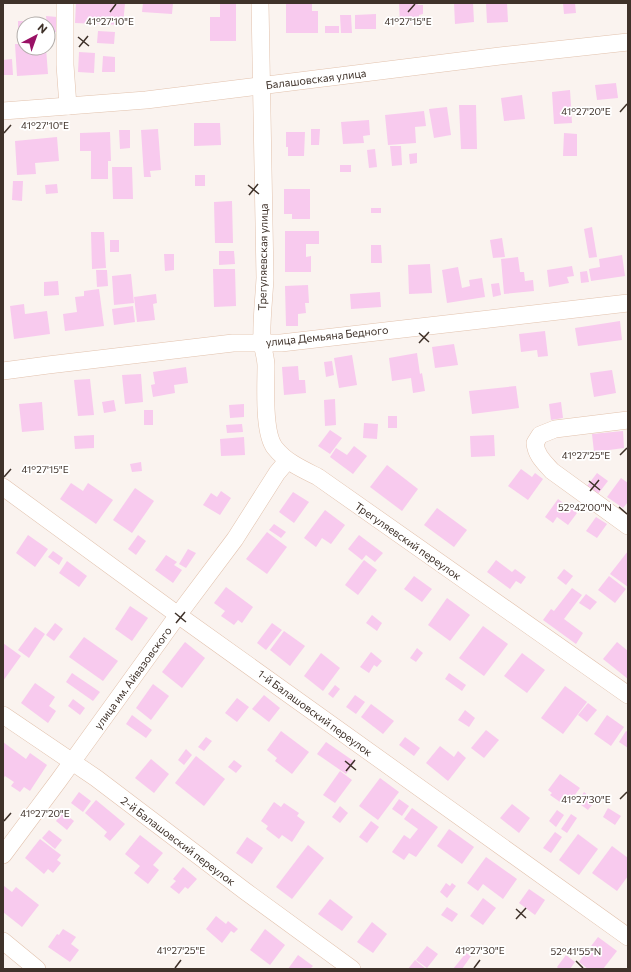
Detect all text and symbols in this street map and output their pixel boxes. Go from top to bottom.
text: 41°27'10"E [86,15,134,27]
text: 41°27'15"E [384,15,432,27]
north arrow [16,16,56,56]
text: N [36,20,50,36]
street label: Балашовская улица [265,66,367,91]
text: 41°27'20"E [561,105,611,117]
text: 41°27'10"E [21,119,69,131]
street label: Трегуляевская улица [255,203,270,311]
street label: улица Демьяна Бедного [265,323,389,348]
text: 41°27'25"E [562,449,610,461]
text: 41°27'15"E [21,463,69,475]
street label: Трегуляевский переулок [353,499,464,582]
text: 52°42'00"N [558,501,612,513]
street label: улица им. Айвазовского [91,624,174,731]
street label: 1-й Балашовский переулок [256,667,375,759]
street label: 2-й Балашовский переулок [119,793,238,888]
text: 41°27'30"E [561,793,611,805]
text: 41°27'20"E [20,807,70,819]
text: 41°27'25"E [157,944,205,956]
text: 41°27'30"E [455,944,505,956]
text: 52°41'55"N [551,945,601,957]

